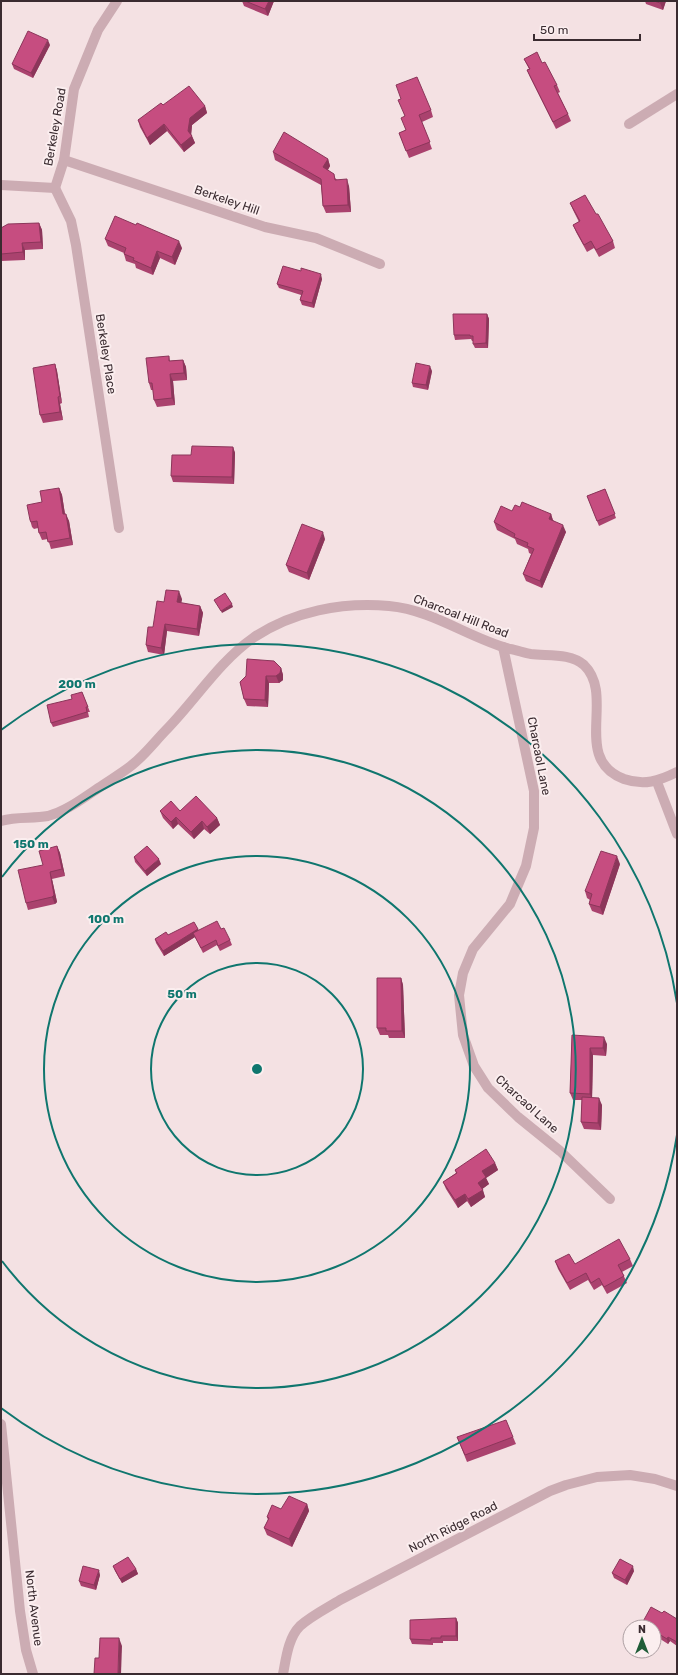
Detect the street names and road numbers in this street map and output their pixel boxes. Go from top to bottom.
street label: Berkeley Road [41,87,69,167]
street label: Berkeley Hill [193,182,261,218]
street label: Berkeley Place [93,313,119,395]
street label: Charcoal Hill Road [411,591,511,641]
street label: Charcaol Lane [525,716,554,797]
street label: Charcaol Lane [493,1072,562,1136]
street label: North Ridge Road [406,1499,500,1555]
street label: North Avenue [22,1569,46,1647]

